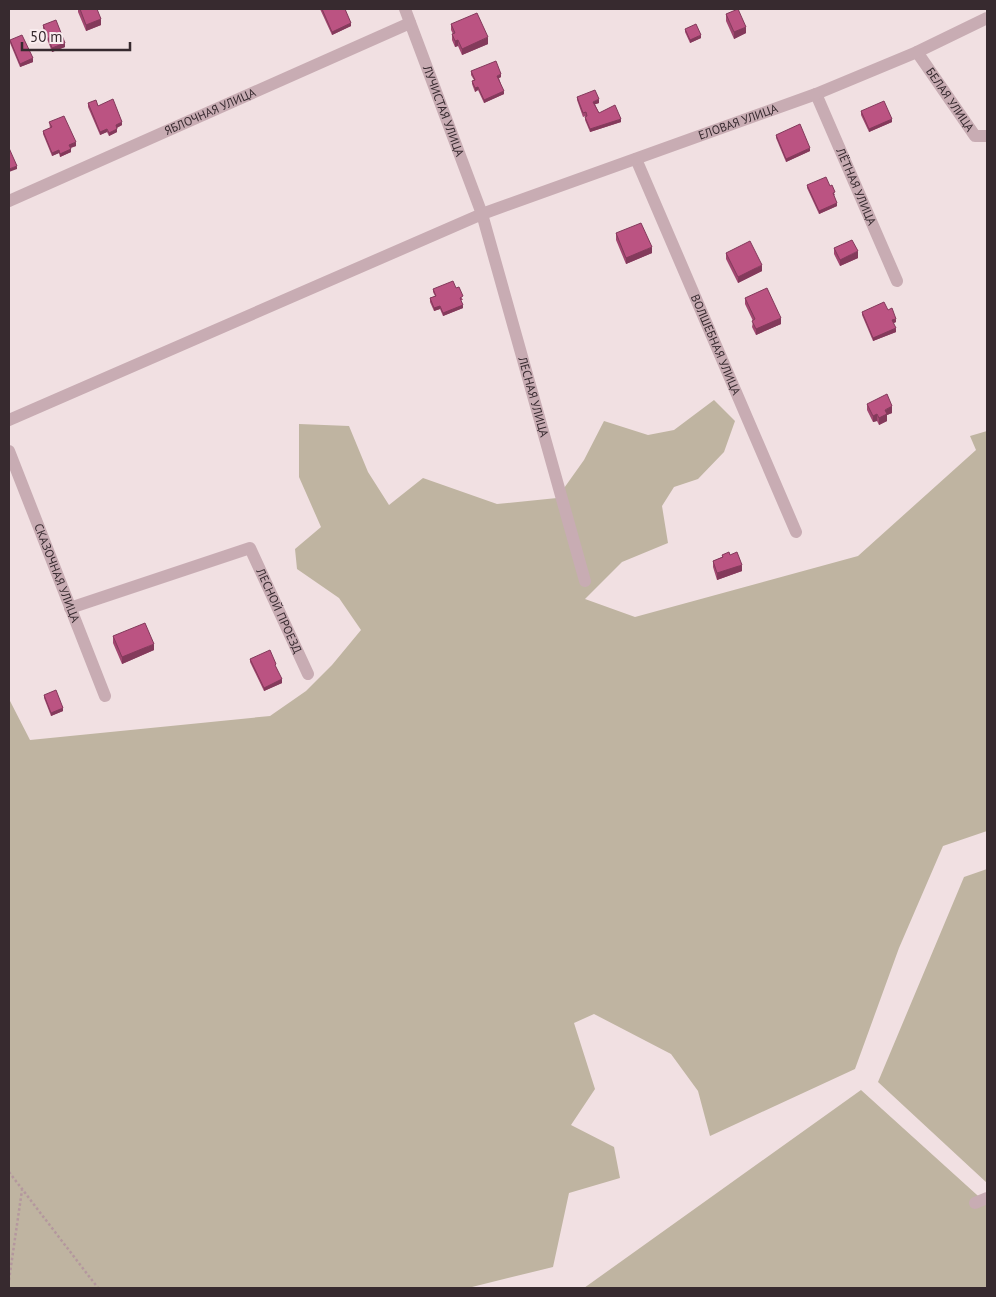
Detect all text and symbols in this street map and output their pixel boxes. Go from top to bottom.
scale bar [22,20,130,52]
text: 50 m [30,27,63,46]
street label: ЛУЧИСТАЯ УЛИЦА [420,62,468,159]
street label: БЕЛАЯ УЛИЦА [923,65,978,134]
street label: ЯБЛОЧНАЯ УЛИЦА [162,84,258,138]
street label: ЕЛОВАЯ УЛИЦА [696,100,780,143]
street label: ЛЁТНАЯ УЛИЦА [833,145,880,227]
street label: ВОЛШЕБНАЯ УЛИЦА [688,292,744,397]
street label: ЛЕСНАЯ УЛИЦА [515,354,552,439]
street label: СКАЗОЧНАЯ УЛИЦА [31,521,83,624]
street label: ЛЕСНОЙ ПРОЕЗД [253,565,305,656]

